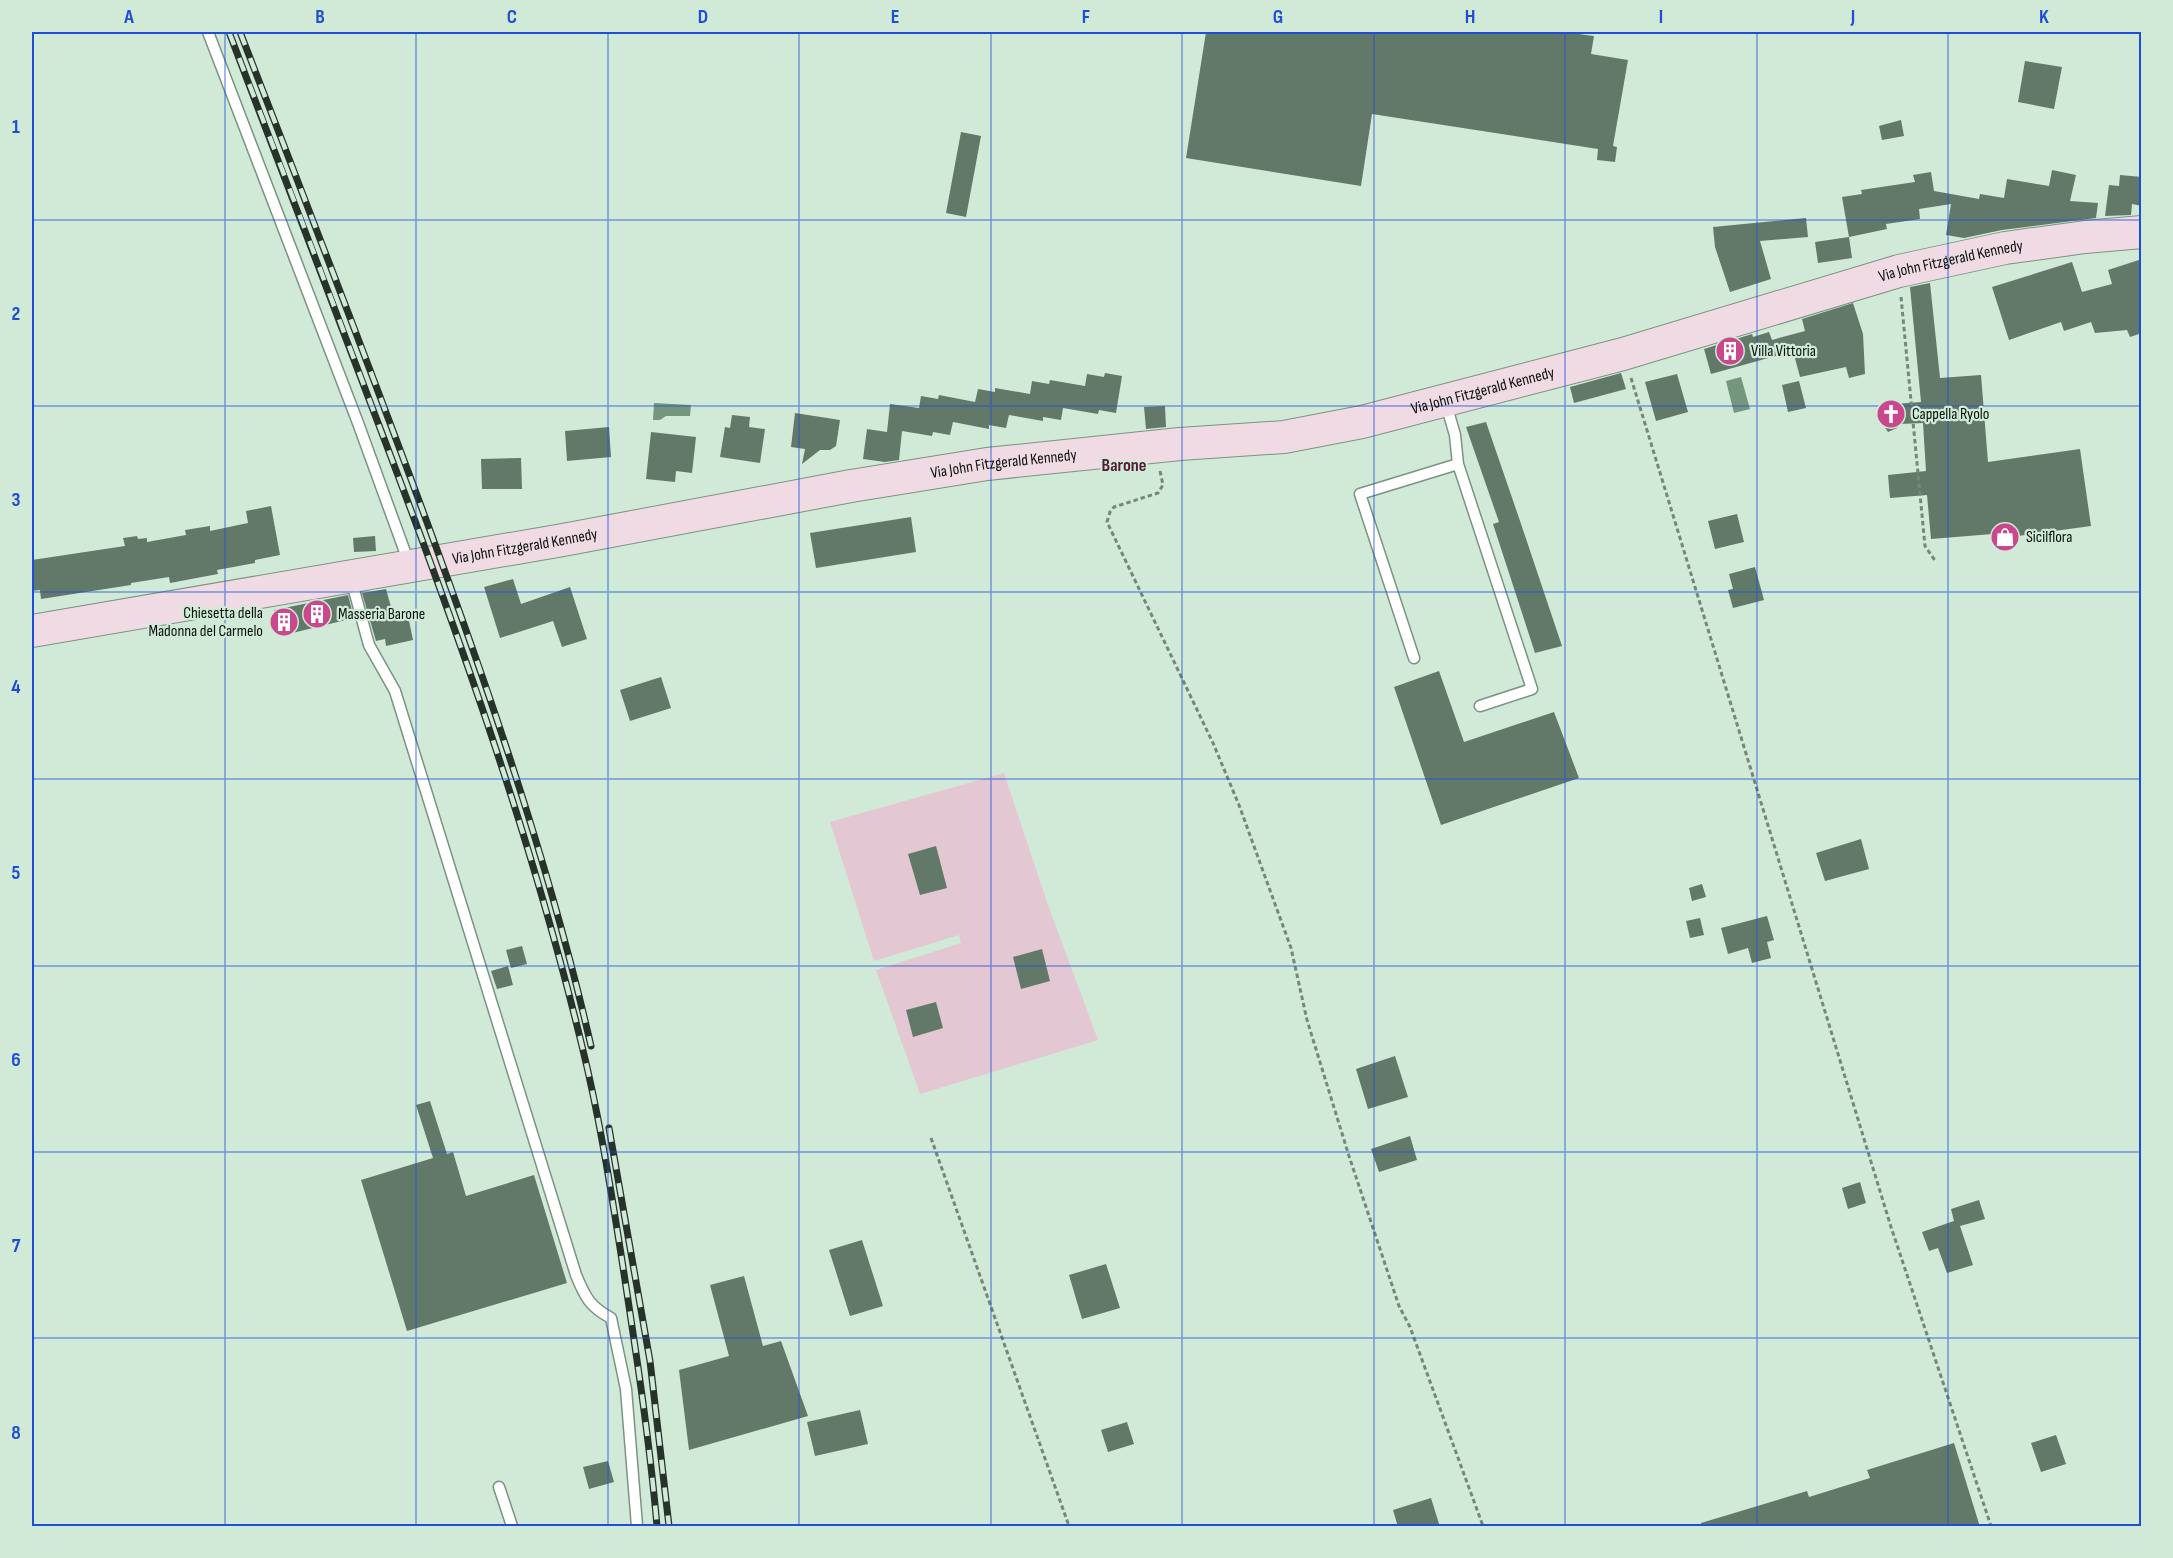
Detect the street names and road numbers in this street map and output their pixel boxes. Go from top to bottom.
street label: Via John Fitzgerald Kennedy [1876,236,2024,286]
street label: Via John Fitzgerald Kennedy [1409,363,1556,418]
street label: Via John Fitzgerald Kennedy [929,445,1078,482]
street label: Via John Fitzgerald Kennedy [451,524,599,568]

